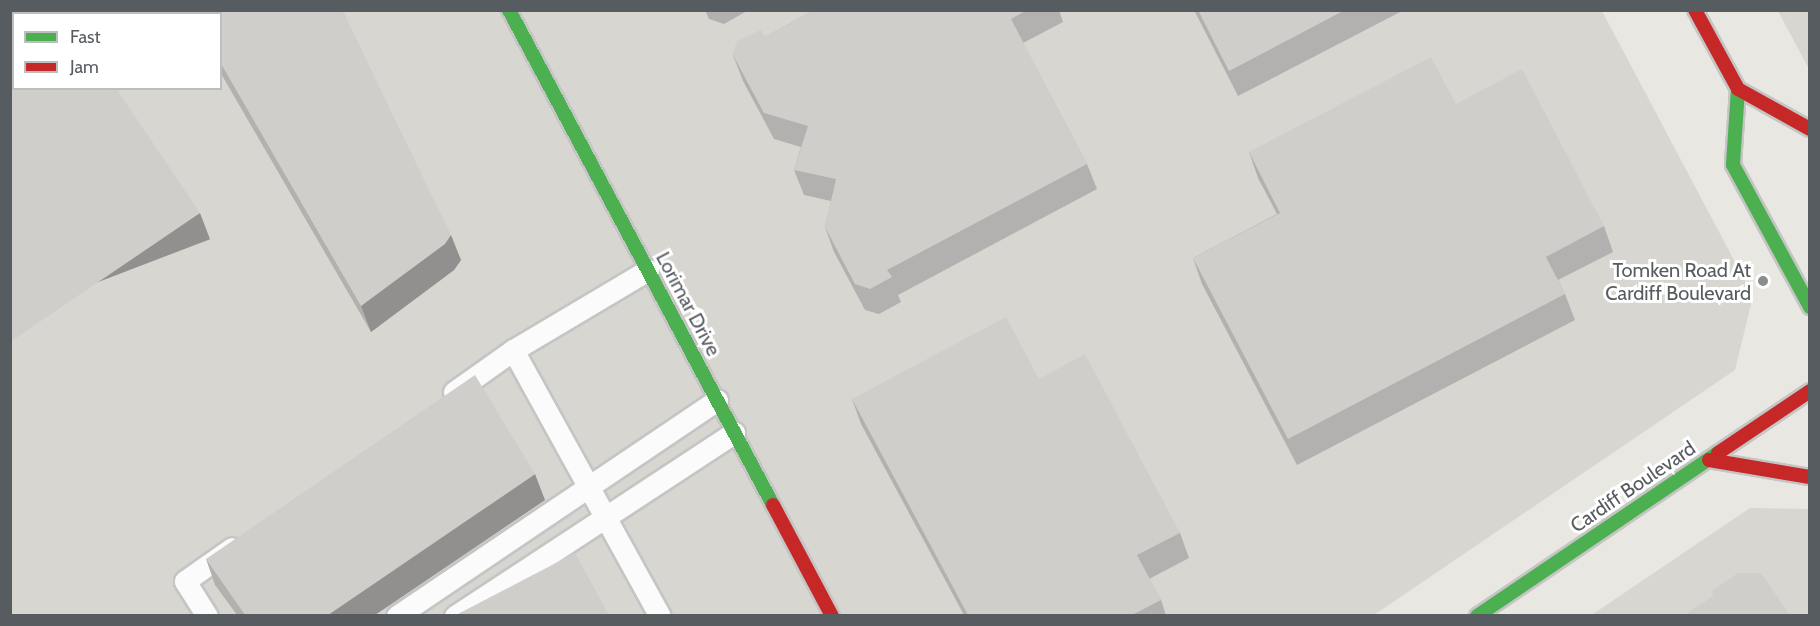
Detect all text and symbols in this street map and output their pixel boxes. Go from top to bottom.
legend [12,12,222,90]
text: Fast [70,26,101,48]
text: Jam [70,56,99,78]
street label: Lorimar Drive [651,248,725,360]
place label: Tomken Road At Cardiff Boulevard [1605,258,1751,305]
marker: Tomken Road At Cardiff Boulevard [1756,274,1770,288]
street label: Cardiff Boulevard [1566,436,1700,538]

